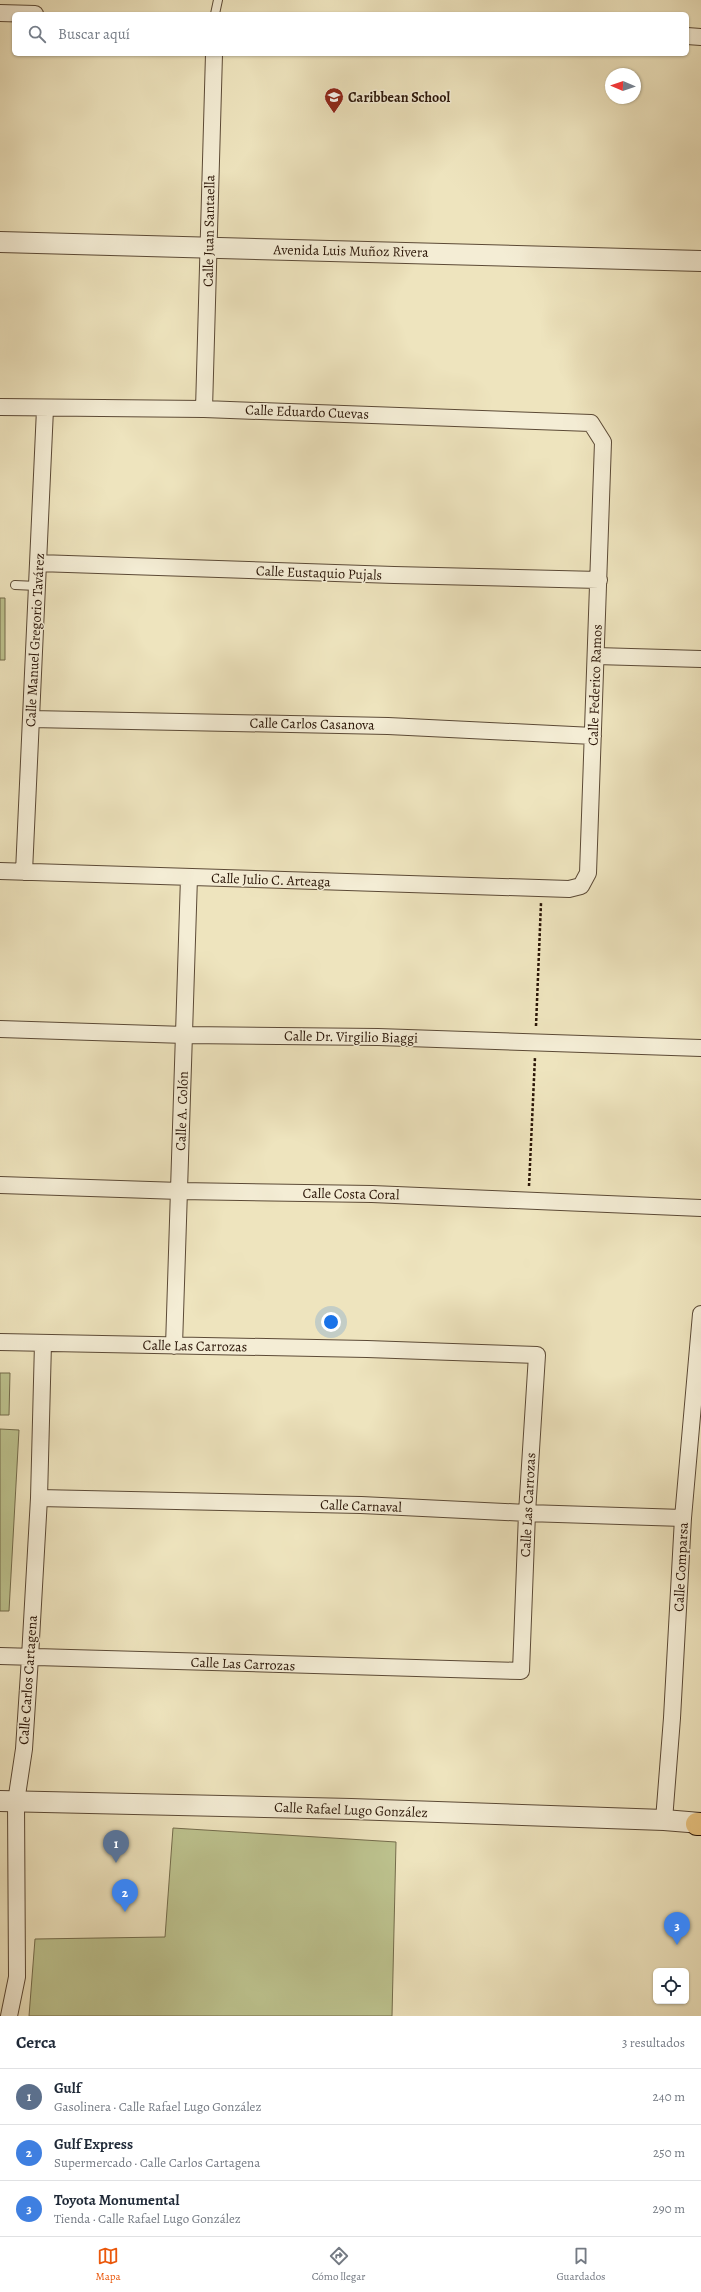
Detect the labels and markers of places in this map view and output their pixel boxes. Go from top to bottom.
school or university icon: Caribbean School [323,86,345,114]
place label: Caribbean School [348,88,450,107]
pin: 1 [103,1830,129,1863]
pin: 2 [112,1879,138,1912]
pin: 3 [664,1912,690,1945]

